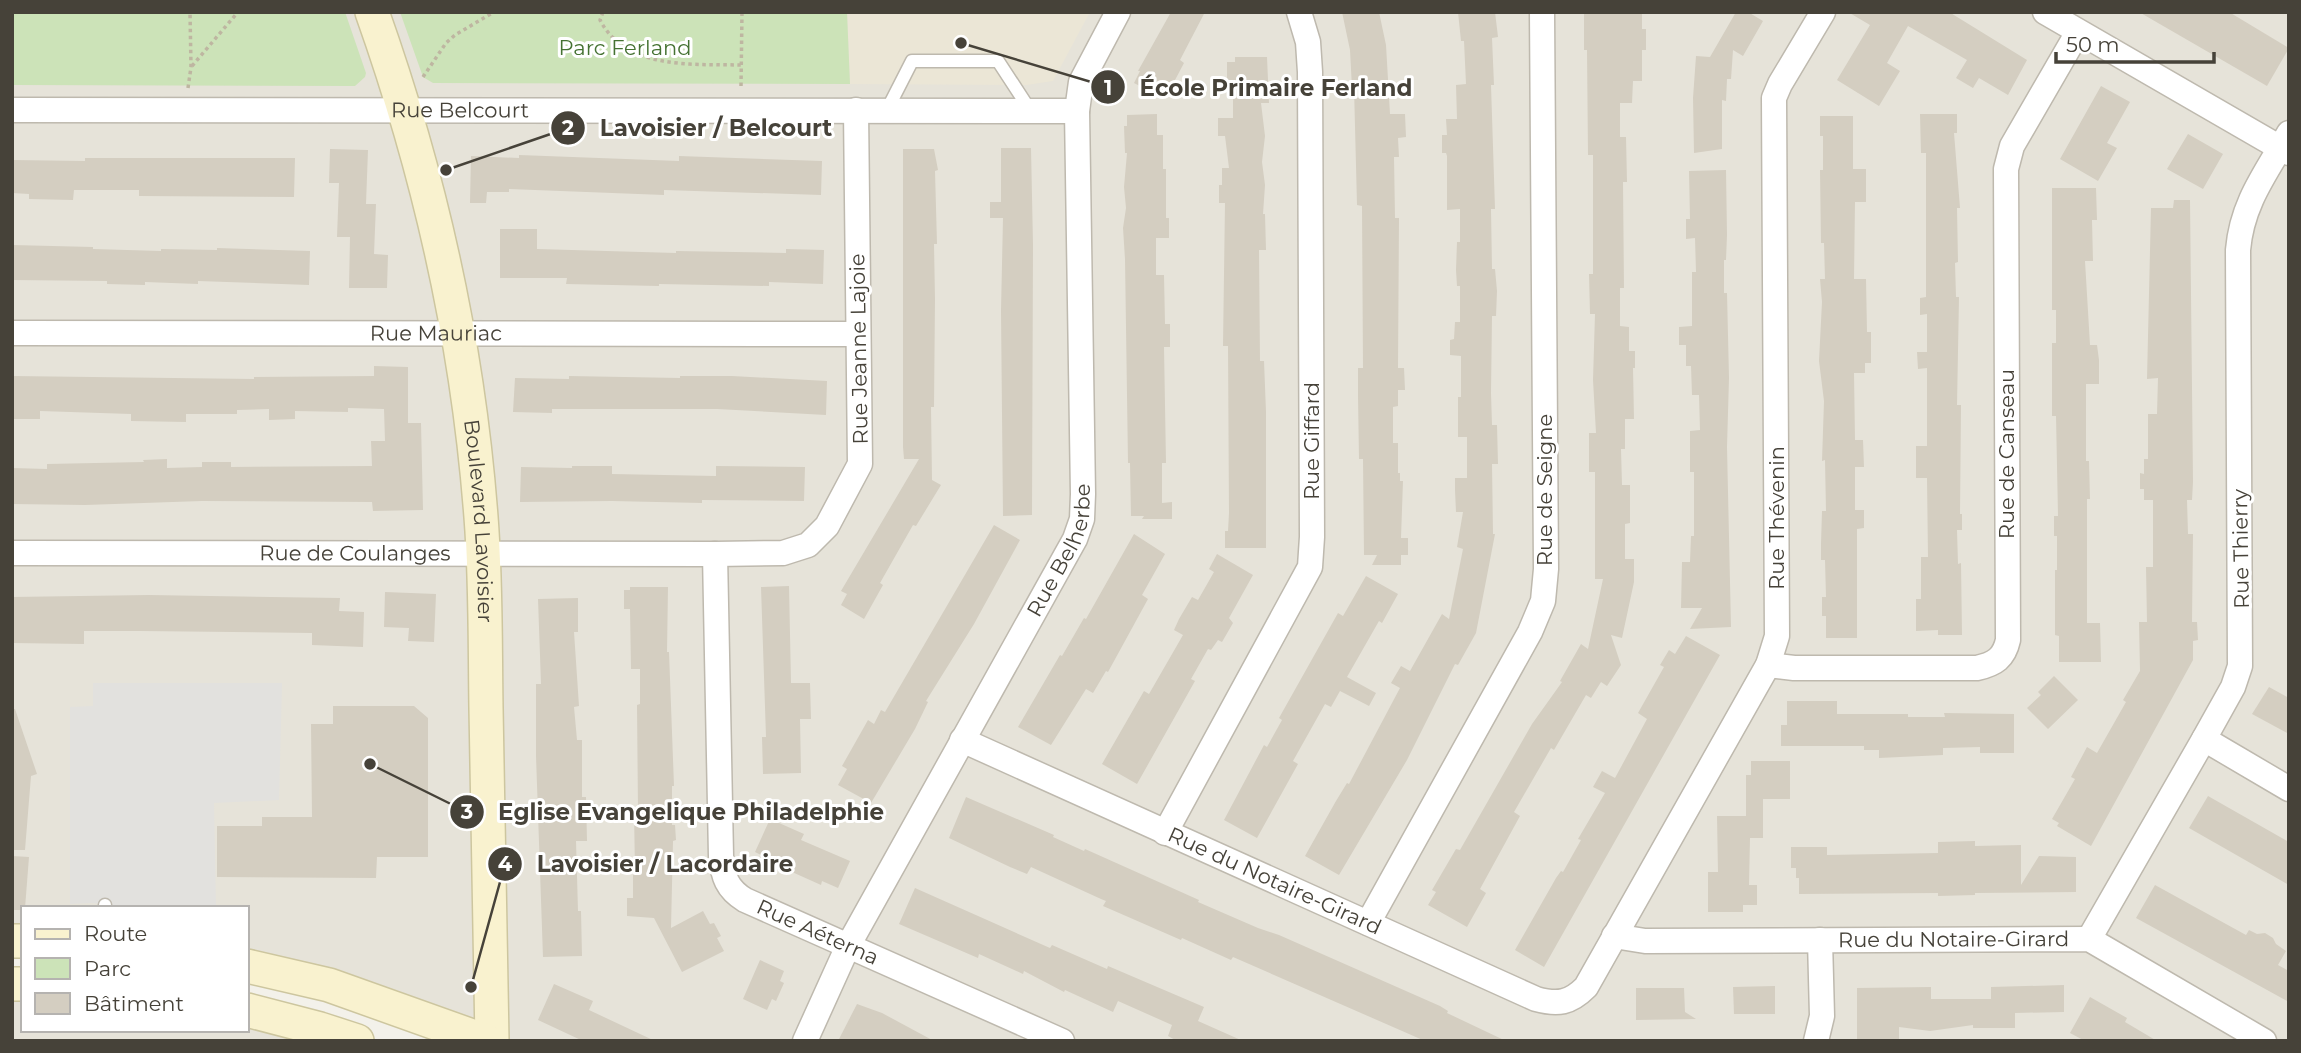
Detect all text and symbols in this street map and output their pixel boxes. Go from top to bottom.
scale bar [2056,21,2214,65]
text: 50 m [2066,32,2120,57]
park label: Parc Ferland [559,35,691,60]
callout: École Primaire Ferland [1091,65,1427,109]
text: École Primaire Ferland [1140,74,1412,102]
text: 1 [1104,75,1112,100]
street label: Rue Belcourt [391,97,529,122]
callout: Lavoisier / Belcourt [551,106,846,150]
text: Lavoisier / Belcourt [600,114,832,142]
text: 2 [562,115,574,140]
street label: Rue Jeanne Lajoie [844,253,873,445]
street label: Rue Mauriac [370,320,502,346]
street label: Rue de Canseau [1994,369,2019,539]
street label: Rue Giffard [1299,382,1324,500]
street label: Rue de Seigne [1532,414,1557,566]
street label: Boulevard Lavoisier [459,418,498,623]
street label: Rue Thévenin [1764,446,1789,590]
street label: Rue Belherbe [1021,483,1095,621]
street label: Rue Thierry [2227,488,2254,609]
street label: Rue de Coulanges [259,540,451,566]
callout: Eglise Evangelique Philadelphie [449,790,898,834]
text: Eglise Evangelique Philadelphie [498,798,884,826]
text: 3 [460,799,473,824]
street label: Rue du Notaire-Girard [1164,822,1385,940]
callout: Lavoisier / Lacordaire [488,842,808,886]
text: Lavoisier / Lacordaire [537,850,793,878]
text: 4 [498,851,513,876]
street label: Rue Aéterna [753,894,883,970]
legend [21,906,248,1032]
text: Route [84,921,147,946]
street label: Rue du Notaire-Girard [1838,926,2069,952]
text: Parc [84,956,131,981]
text: Bâtiment [84,991,184,1016]

